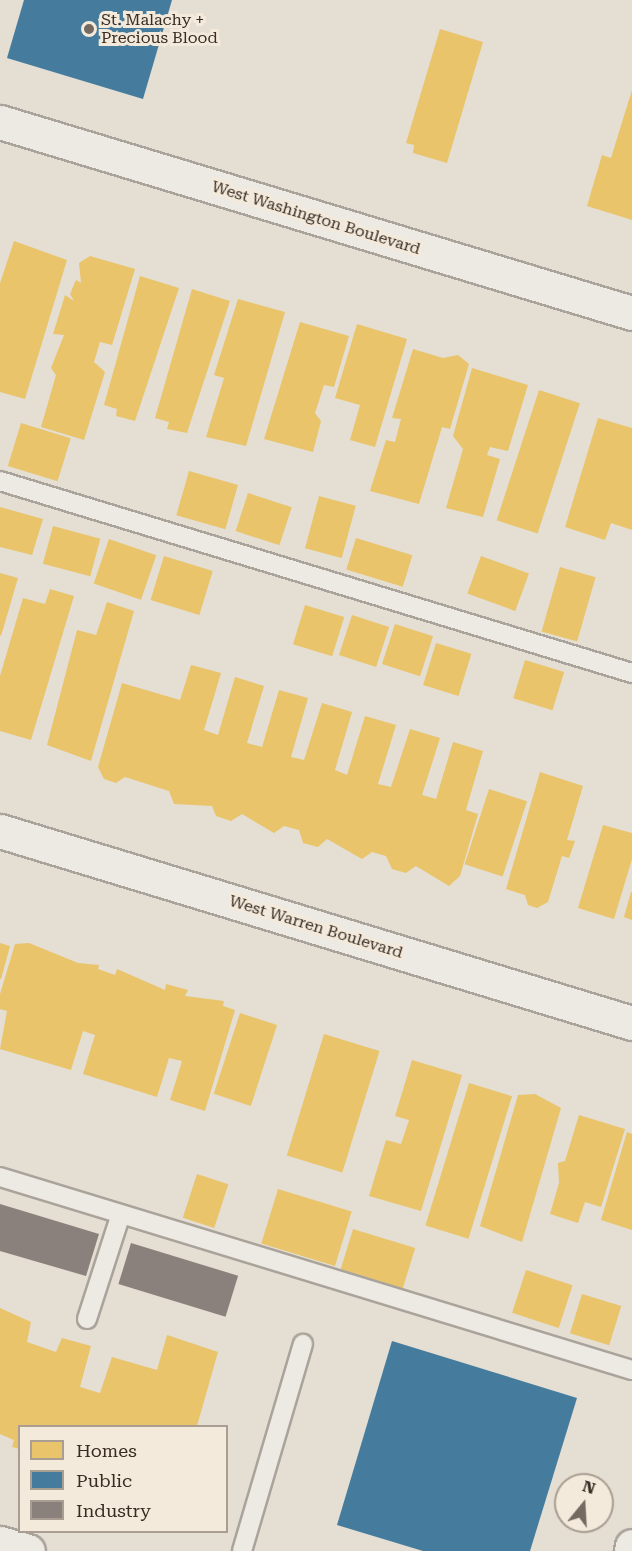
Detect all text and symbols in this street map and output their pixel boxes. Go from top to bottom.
place label: St. Malachy + Precious Blood [101,10,218,48]
marker: St. Malachy + Precious Blood [82,22,96,36]
street label: West Washington Boulevard [209,177,423,259]
street label: West Warren Boulevard [227,891,405,963]
legend [18,1425,228,1533]
text: Homes [76,1440,137,1461]
text: Public [76,1470,132,1491]
north arrow [554,1473,614,1533]
text: N [580,1476,598,1498]
text: Industry [76,1500,151,1521]

